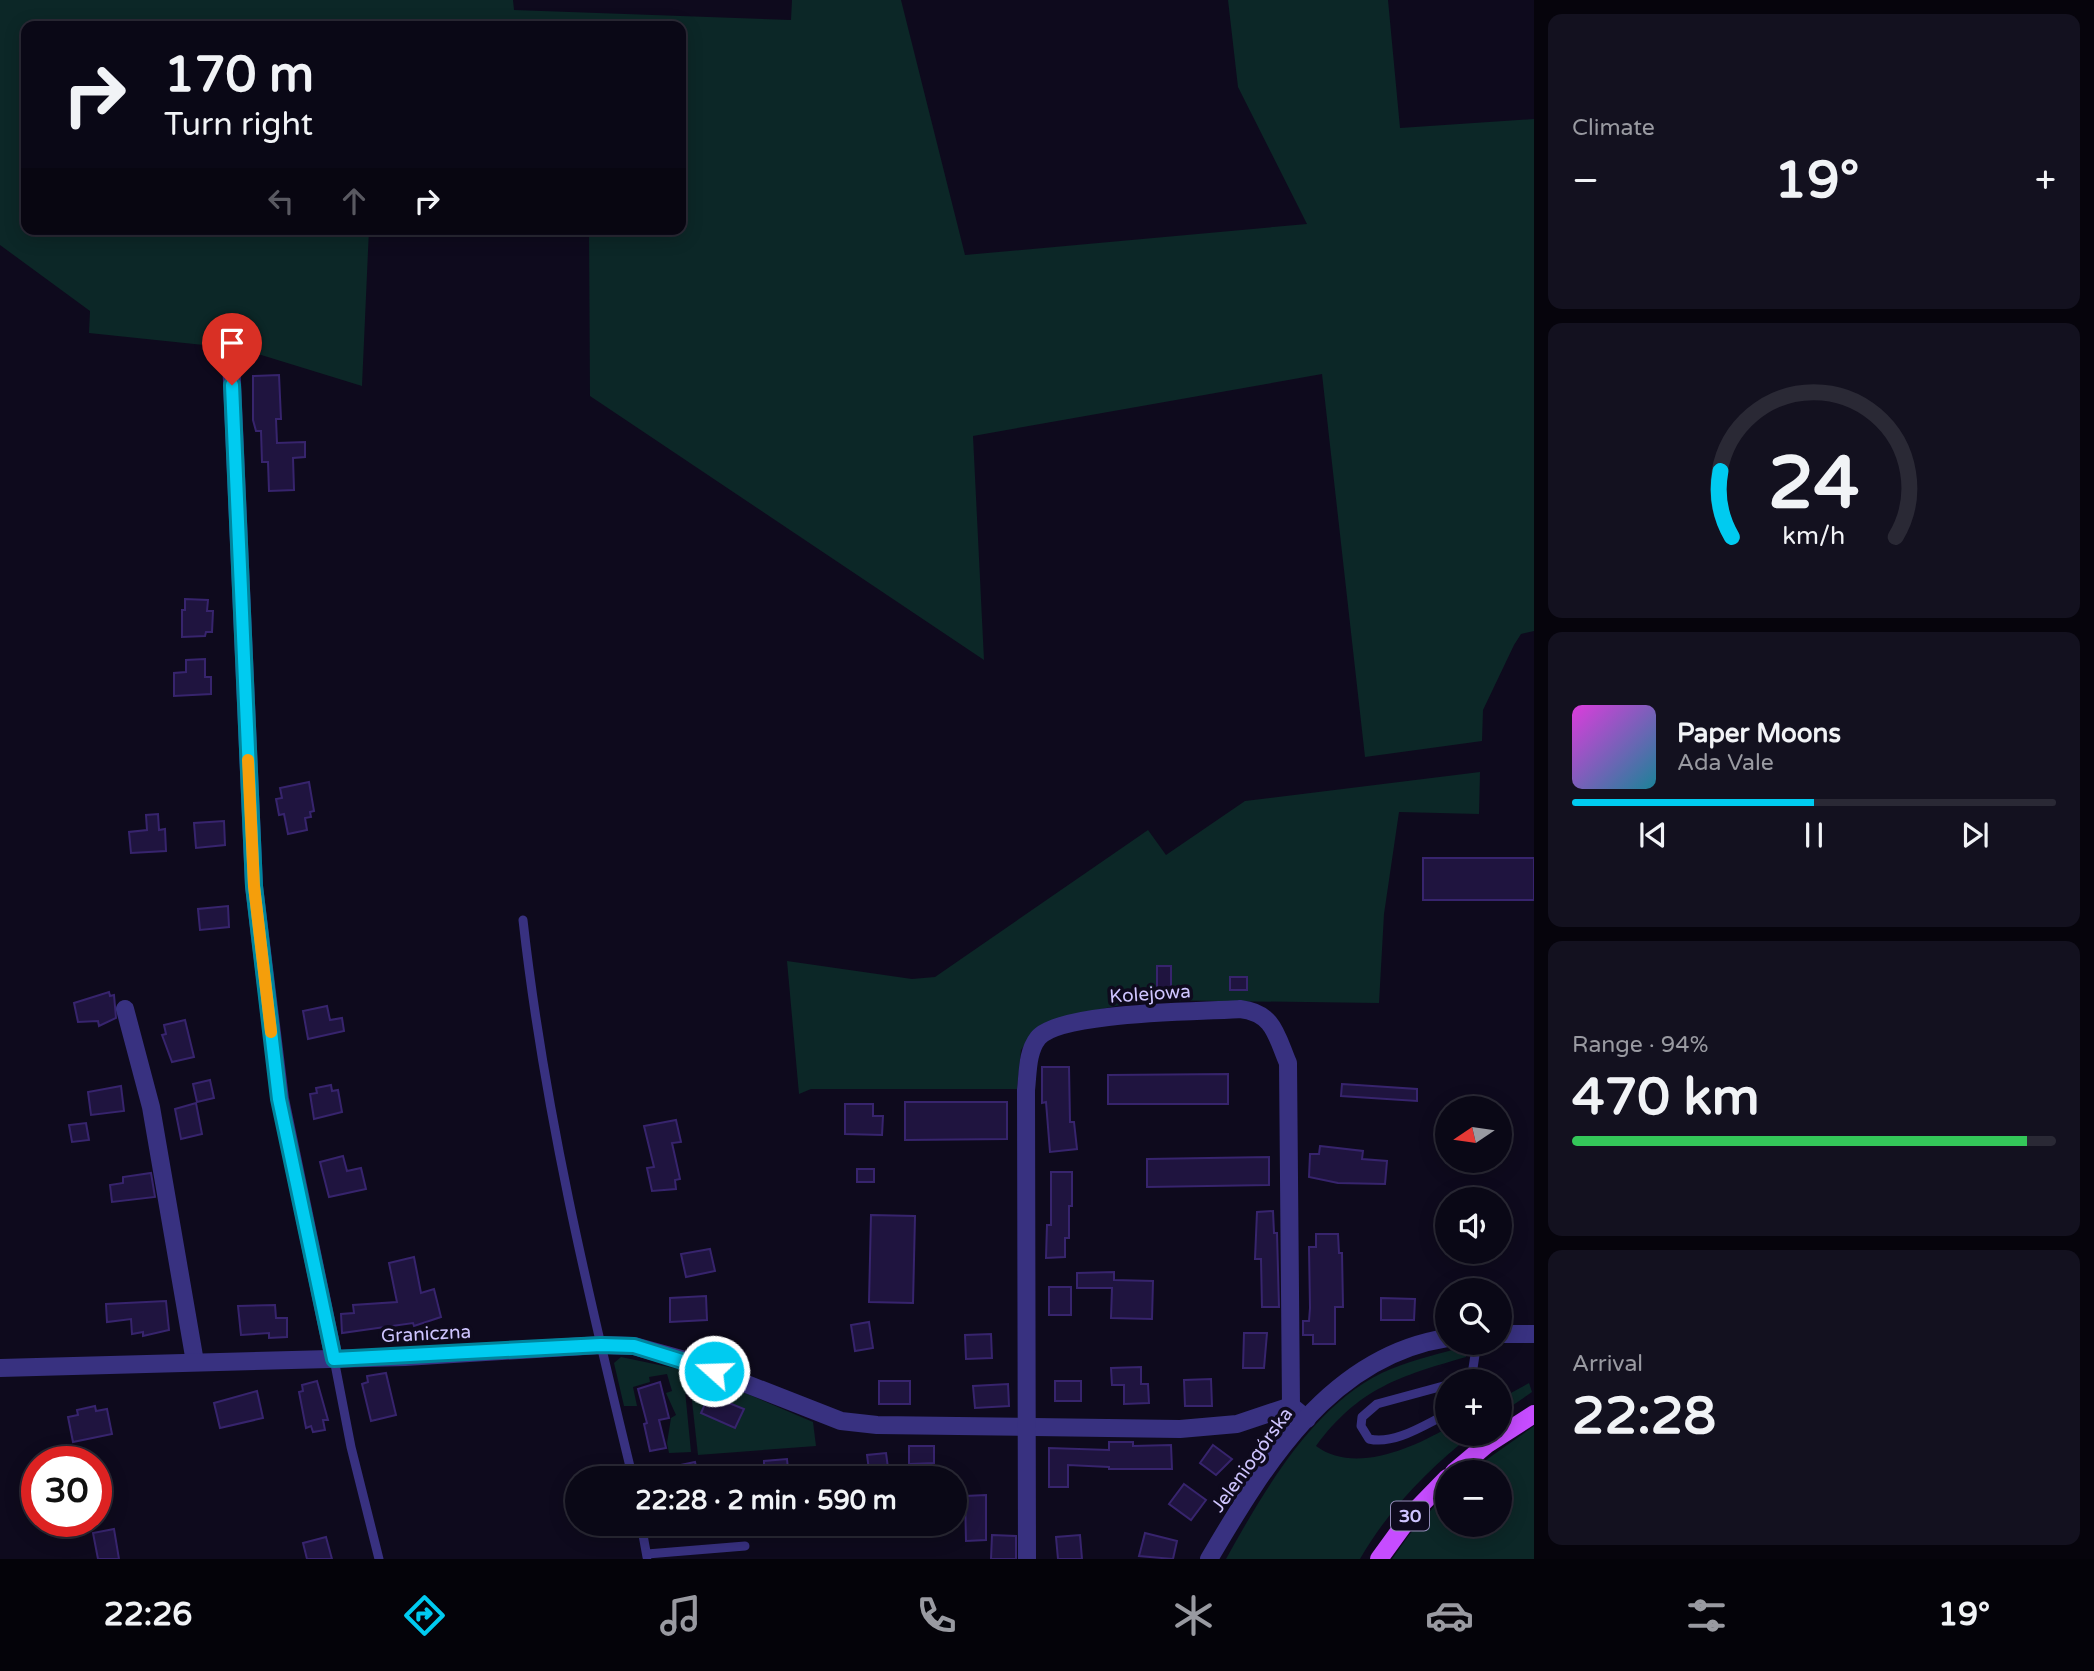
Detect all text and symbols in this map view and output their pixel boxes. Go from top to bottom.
text: 170 m [164,46,314,105]
icon: right [49,49,140,140]
text: Turn right [164,106,313,144]
text: Climate [1572,114,1655,142]
text: 19° [1774,149,1859,212]
text: − [1572,158,1599,204]
text: + [2035,158,2056,204]
icon: left [262,182,300,220]
icon: ahead [335,182,373,220]
icon: right [408,182,446,220]
pin [202,313,262,385]
icon: arrive [213,324,251,362]
text: 24 [1768,440,1860,528]
text: km/h [1783,520,1845,550]
text: Paper Moons [1677,718,1841,749]
text: Ada Vale [1677,749,1774,777]
icon: previous [1634,816,1672,854]
icon: pause [1795,816,1833,854]
icon: next [1956,816,1994,854]
street label: Kolejowa [1109,980,1191,1008]
text: Range · 94% [1572,1031,1708,1059]
text: 470 km [1572,1066,1760,1129]
north arrow [1435,1096,1512,1172]
map controls [1435,1096,1512,1537]
button: sound [1435,1187,1512,1264]
button: search [1435,1278,1512,1355]
street label: Graniczna [380,1321,472,1347]
position arrow [677,1334,751,1408]
text: Arrival [1572,1350,1643,1378]
button: + [1435,1369,1512,1446]
text: 22:28 [1572,1385,1716,1448]
street label: Jeleniogórska [1207,1403,1297,1517]
speed limit sign: 30 [21,1446,112,1537]
button: − [1435,1460,1512,1537]
text: 22:28 · 2 min · 590 m [635,1485,897,1516]
road number: 30 [1391,1502,1429,1531]
icon: directions [400,1591,449,1640]
icon: music [656,1591,705,1640]
icon: phone [912,1591,961,1640]
icon: climate [1169,1591,1218,1640]
icon: car [1425,1591,1474,1640]
icon: filters [1682,1591,1731,1640]
text: 22:26 [104,1596,192,1634]
text: 19° [1938,1596,1990,1634]

